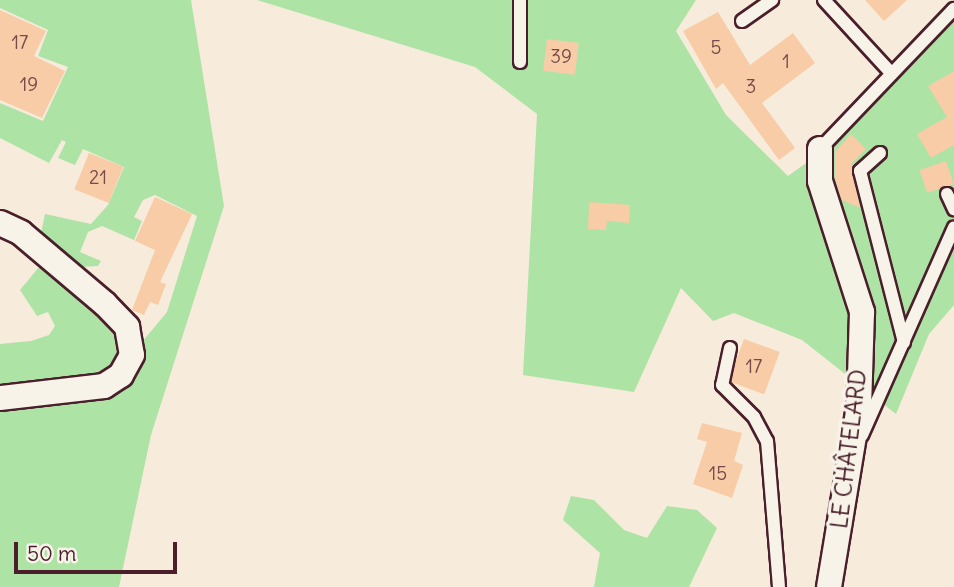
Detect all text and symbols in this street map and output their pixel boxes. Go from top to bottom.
house number: 17 [12,32,28,54]
house number: 5 [711,37,721,59]
house number: 39 [550,46,572,68]
house number: 1 [782,51,790,73]
house number: 19 [20,74,38,96]
house number: 3 [746,76,756,98]
house number: 21 [89,167,107,189]
house number: 17 [746,356,762,378]
street label: LE CHÂTELARD [826,368,872,530]
house number: 15 [709,463,727,485]
scale bar [18,528,180,572]
text: 50 m [27,540,76,567]

